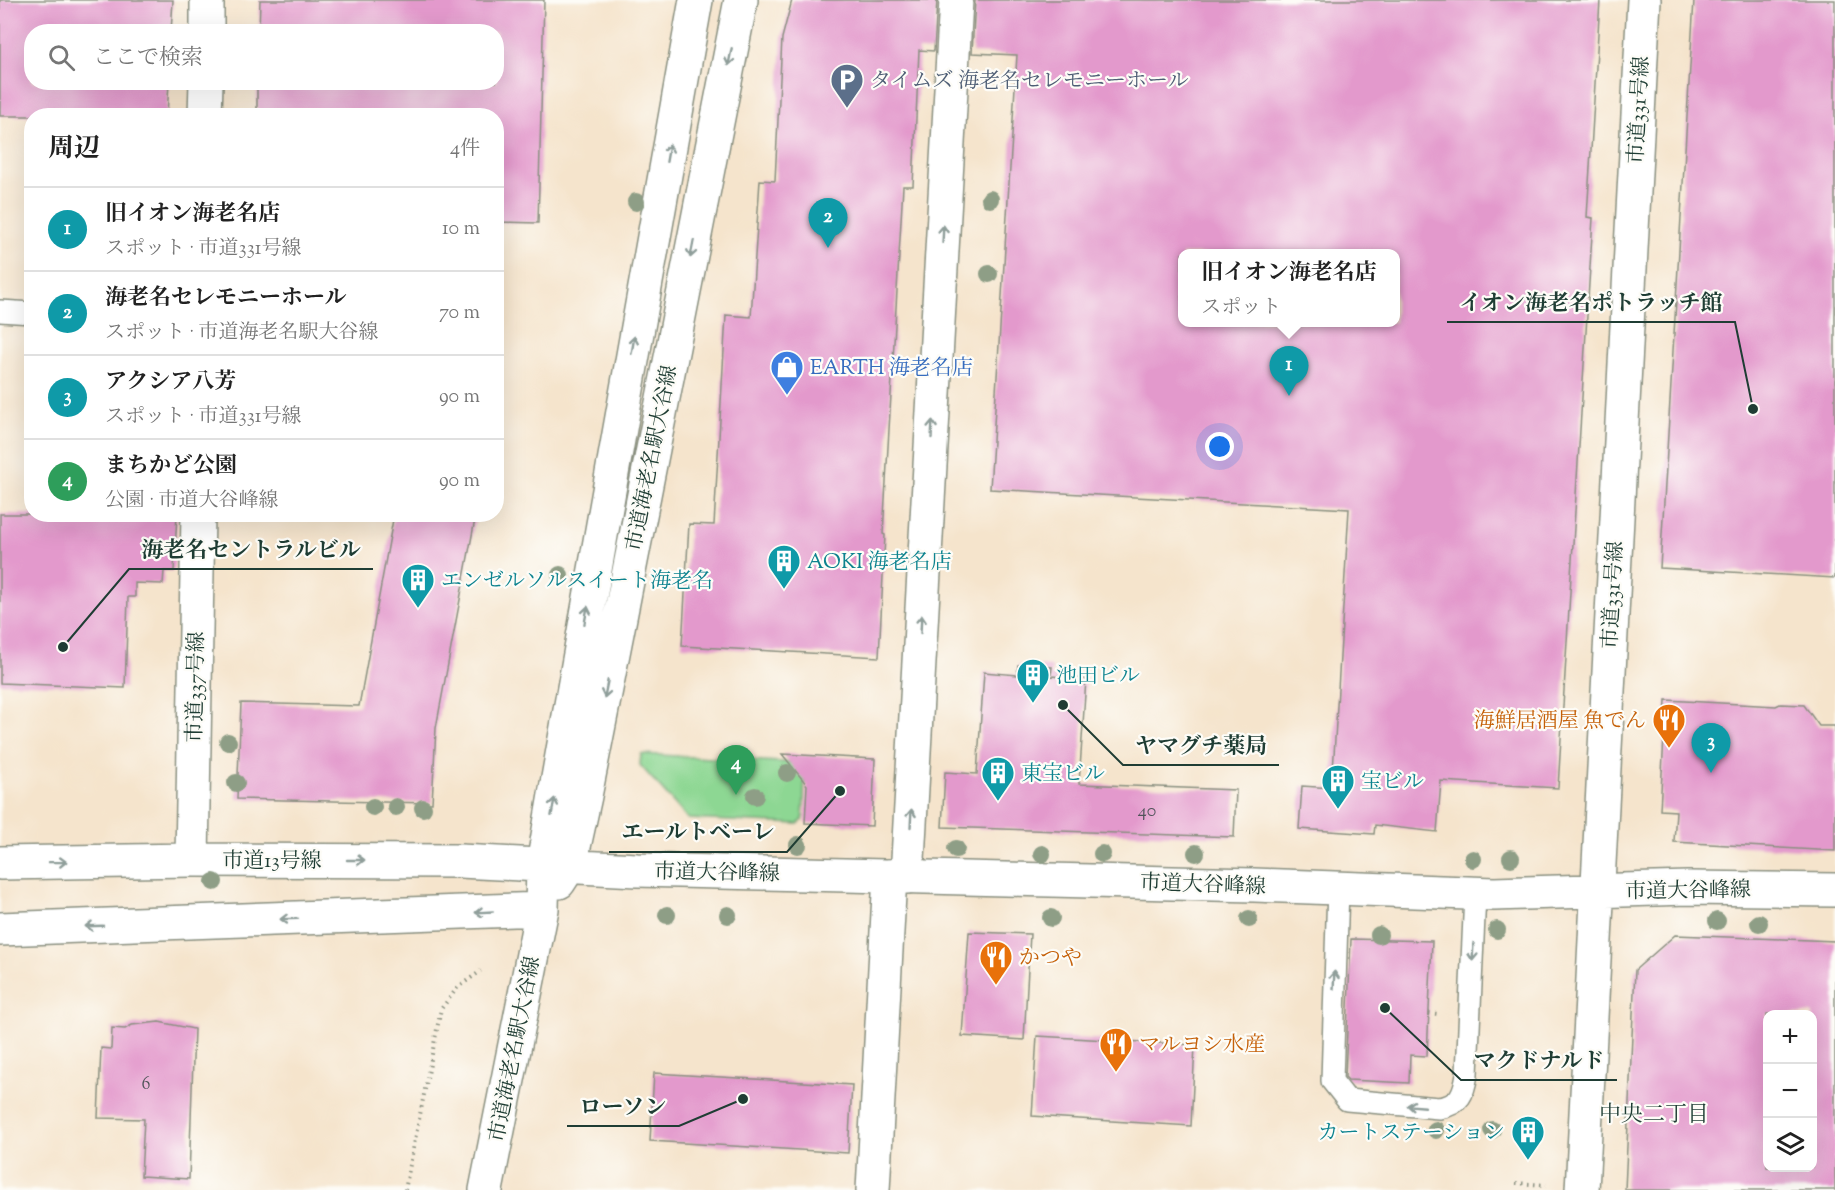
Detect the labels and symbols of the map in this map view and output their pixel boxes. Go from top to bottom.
one-way arrow [724,47,735,67]
street label: 市道331号線 [1622,55,1658,165]
parking icon: タイムズ 海老名セレモニーホール [829,62,865,109]
place label: タイムズ 海老名セレモニーホール [870,67,1189,97]
one-way arrow [663,144,674,163]
pin: 2 [808,198,848,248]
one-way arrow [938,225,949,245]
one-way arrow [686,238,697,258]
callout: イオン海老名ポトラッチ館 [1447,282,1735,322]
text: イオン海老名ポトラッチ館 [1460,289,1722,321]
one-way arrow [628,335,639,355]
pin: 1 [1270,346,1308,396]
shop icon: EARTH 海老名店 [769,349,805,396]
place label: EARTH 海老名店 [810,354,973,384]
street label: 市道海老名駅大谷線 [620,363,686,554]
one-way arrow [927,419,938,439]
your location [1205,432,1234,461]
callout: 海老名セントラルビル [129,529,373,569]
text: 海老名セントラルビル [141,536,361,568]
street label: 市道331号線 [1596,540,1632,650]
building icon: AOKI 海老名店 [766,543,802,590]
place label: AOKI 海老名店 [807,548,952,578]
building icon: エンゼルソルスイート海老名 [400,562,436,609]
place label: エンゼルソルスイート海老名 [441,567,713,597]
one-way arrow [581,605,592,625]
one-way arrow [916,614,927,634]
street label: 市道337号線 [181,631,213,743]
building icon: 池田ビル [1015,657,1051,704]
place label: 池田ビル [1056,662,1140,692]
one-way arrow [600,679,611,698]
restaurant icon: 海鮮居酒屋 魚でん [1651,702,1687,749]
place label: 海鮮居酒屋 魚でん [1474,707,1646,737]
pin: 3 [1692,724,1730,773]
callout: ヤマグチ薬局 [1123,725,1279,765]
text: ヤマグチ薬局 [1135,732,1267,764]
pin: 4 [716,746,756,795]
building icon: 東宝ビル [980,755,1016,802]
place label: 東宝ビル [1021,760,1105,790]
building icon: 宝ビル [1320,763,1356,810]
place label: 宝ビル [1361,768,1424,798]
one-way arrow [548,798,559,817]
house number: 40 [1138,799,1156,825]
one-way arrow [905,809,916,829]
callout: エールトベーレ [609,812,787,852]
text: エールトベーレ [621,818,775,850]
street label: 市道13号線 [222,847,322,877]
one-way arrow [345,854,365,866]
one-way arrow [48,856,68,868]
street label: 市道大谷峰線 [654,858,780,890]
street label: 市道大谷峰線 [1139,869,1266,903]
street label: 市道大谷峰線 [1625,876,1751,908]
one-way arrow [474,907,494,918]
one-way arrow [280,914,300,925]
one-way arrow [85,920,105,931]
restaurant icon: かつや [978,939,1014,986]
one-way arrow [1467,942,1478,962]
place label: かつや [1019,944,1082,974]
street label: 市道海老名駅大谷線 [483,954,549,1145]
one-way arrow [1328,970,1339,990]
restaurant icon: マルヨシ水産 [1098,1026,1134,1073]
place label: マルヨシ水産 [1139,1031,1265,1061]
callout: マクドナルド [1461,1040,1617,1080]
text: マクドナルド [1474,1047,1604,1079]
house number: 6 [142,1072,151,1098]
callout: ローソン [567,1086,679,1126]
text: ローソン [579,1093,667,1125]
one-way arrow [1406,1100,1426,1111]
district label: 中央二丁目 [1599,1100,1709,1132]
building icon: カートステーション [1510,1114,1546,1161]
place label: カートステーション [1317,1119,1505,1149]

